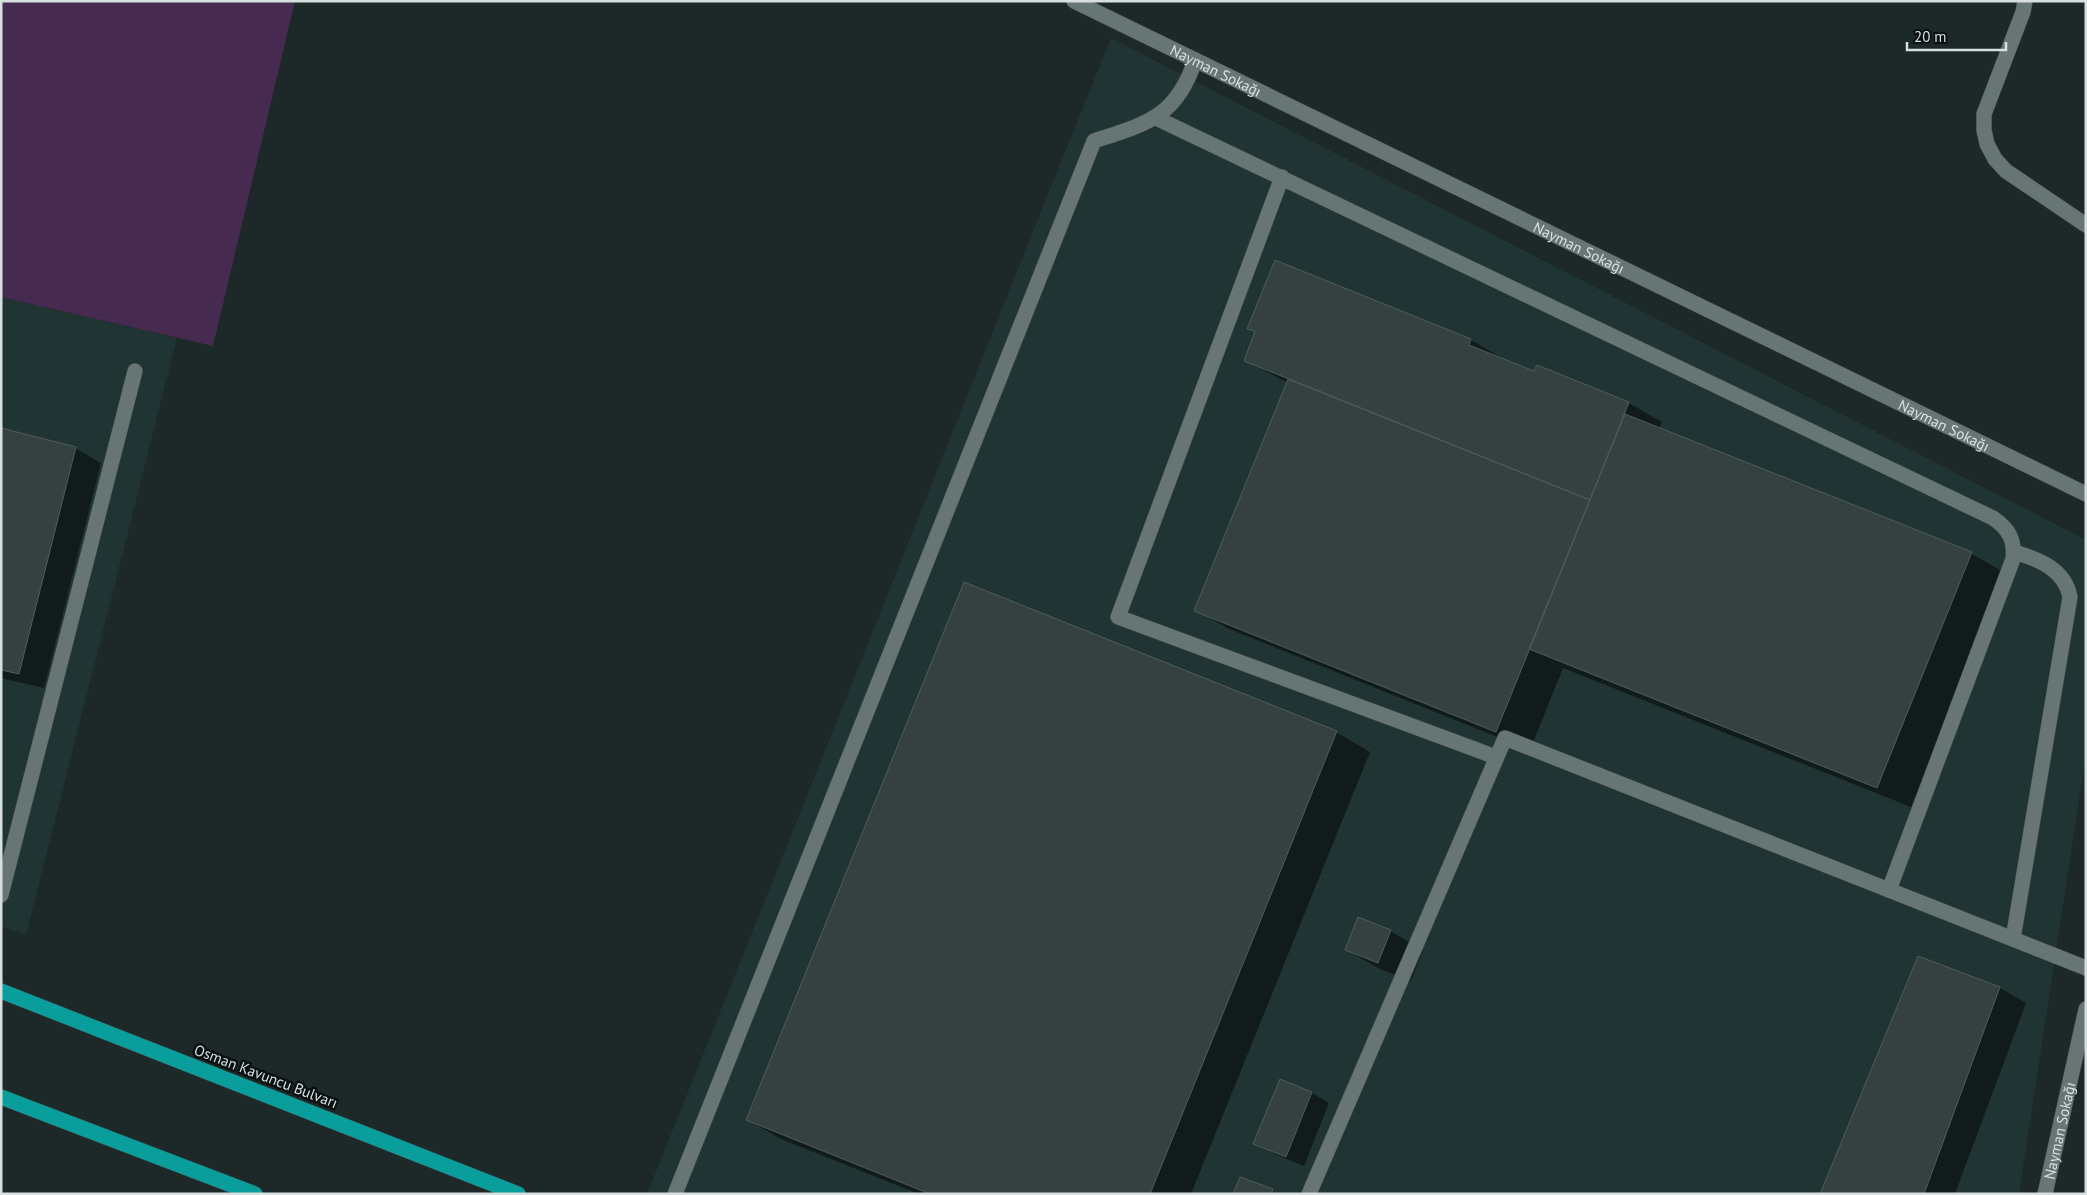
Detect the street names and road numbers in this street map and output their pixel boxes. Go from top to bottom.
street label: Nayman Sokağı [1167,40,1265,100]
street label: Nayman Sokağı [1530,217,1628,277]
street label: Nayman Sokağı [1895,395,1993,455]
street label: Osman Kavuncu Bulvarı [192,1040,340,1112]
street label: Nayman Sokağı [2039,1080,2079,1181]

